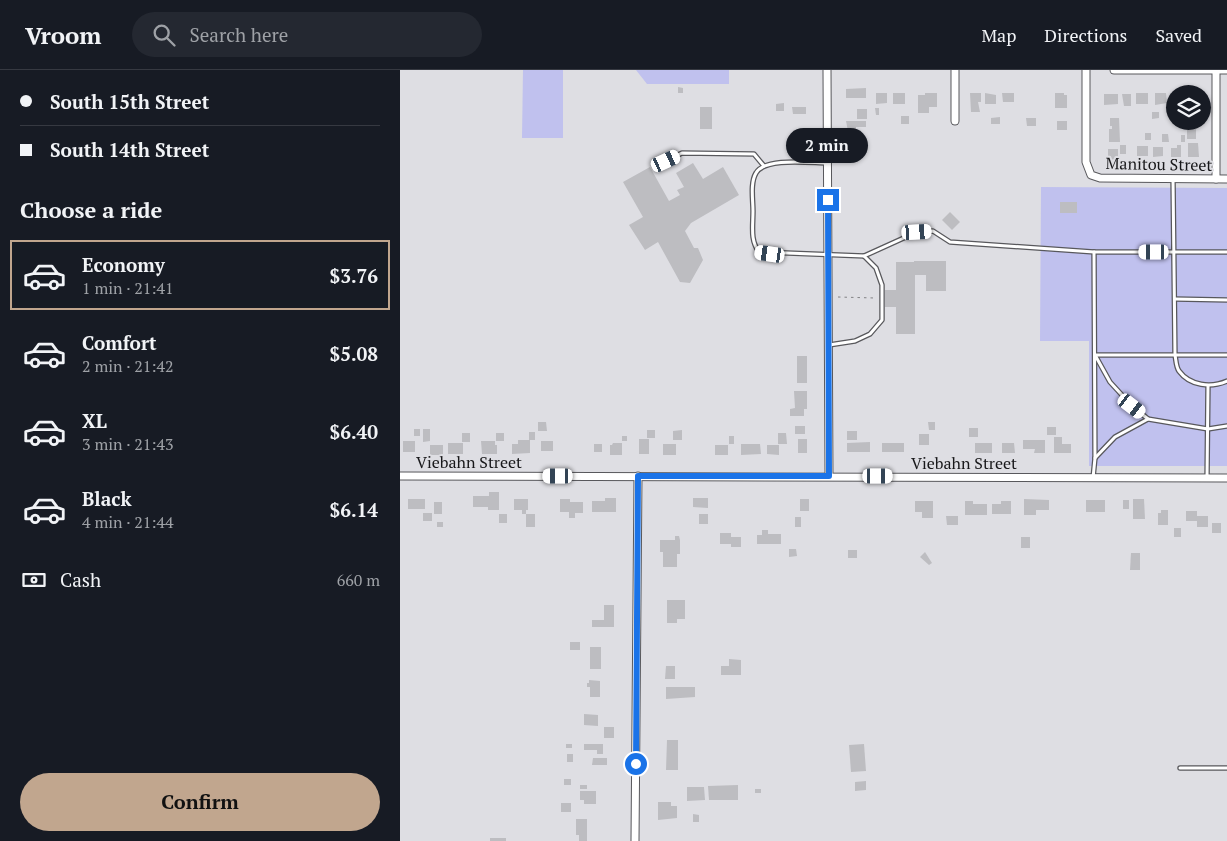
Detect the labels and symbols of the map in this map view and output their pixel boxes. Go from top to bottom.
callout: 2 min [787,128,869,162]
car [649,148,682,174]
street label: Manitou Street [1105,152,1213,176]
route end [817,189,839,211]
car [901,224,932,240]
car [754,244,785,264]
car [1139,245,1169,260]
car [1115,391,1148,421]
street label: Viebahn Street [416,451,522,473]
street label: Viebahn Street [911,452,1017,474]
car [543,469,573,484]
car [863,469,893,484]
route start [625,753,647,775]

